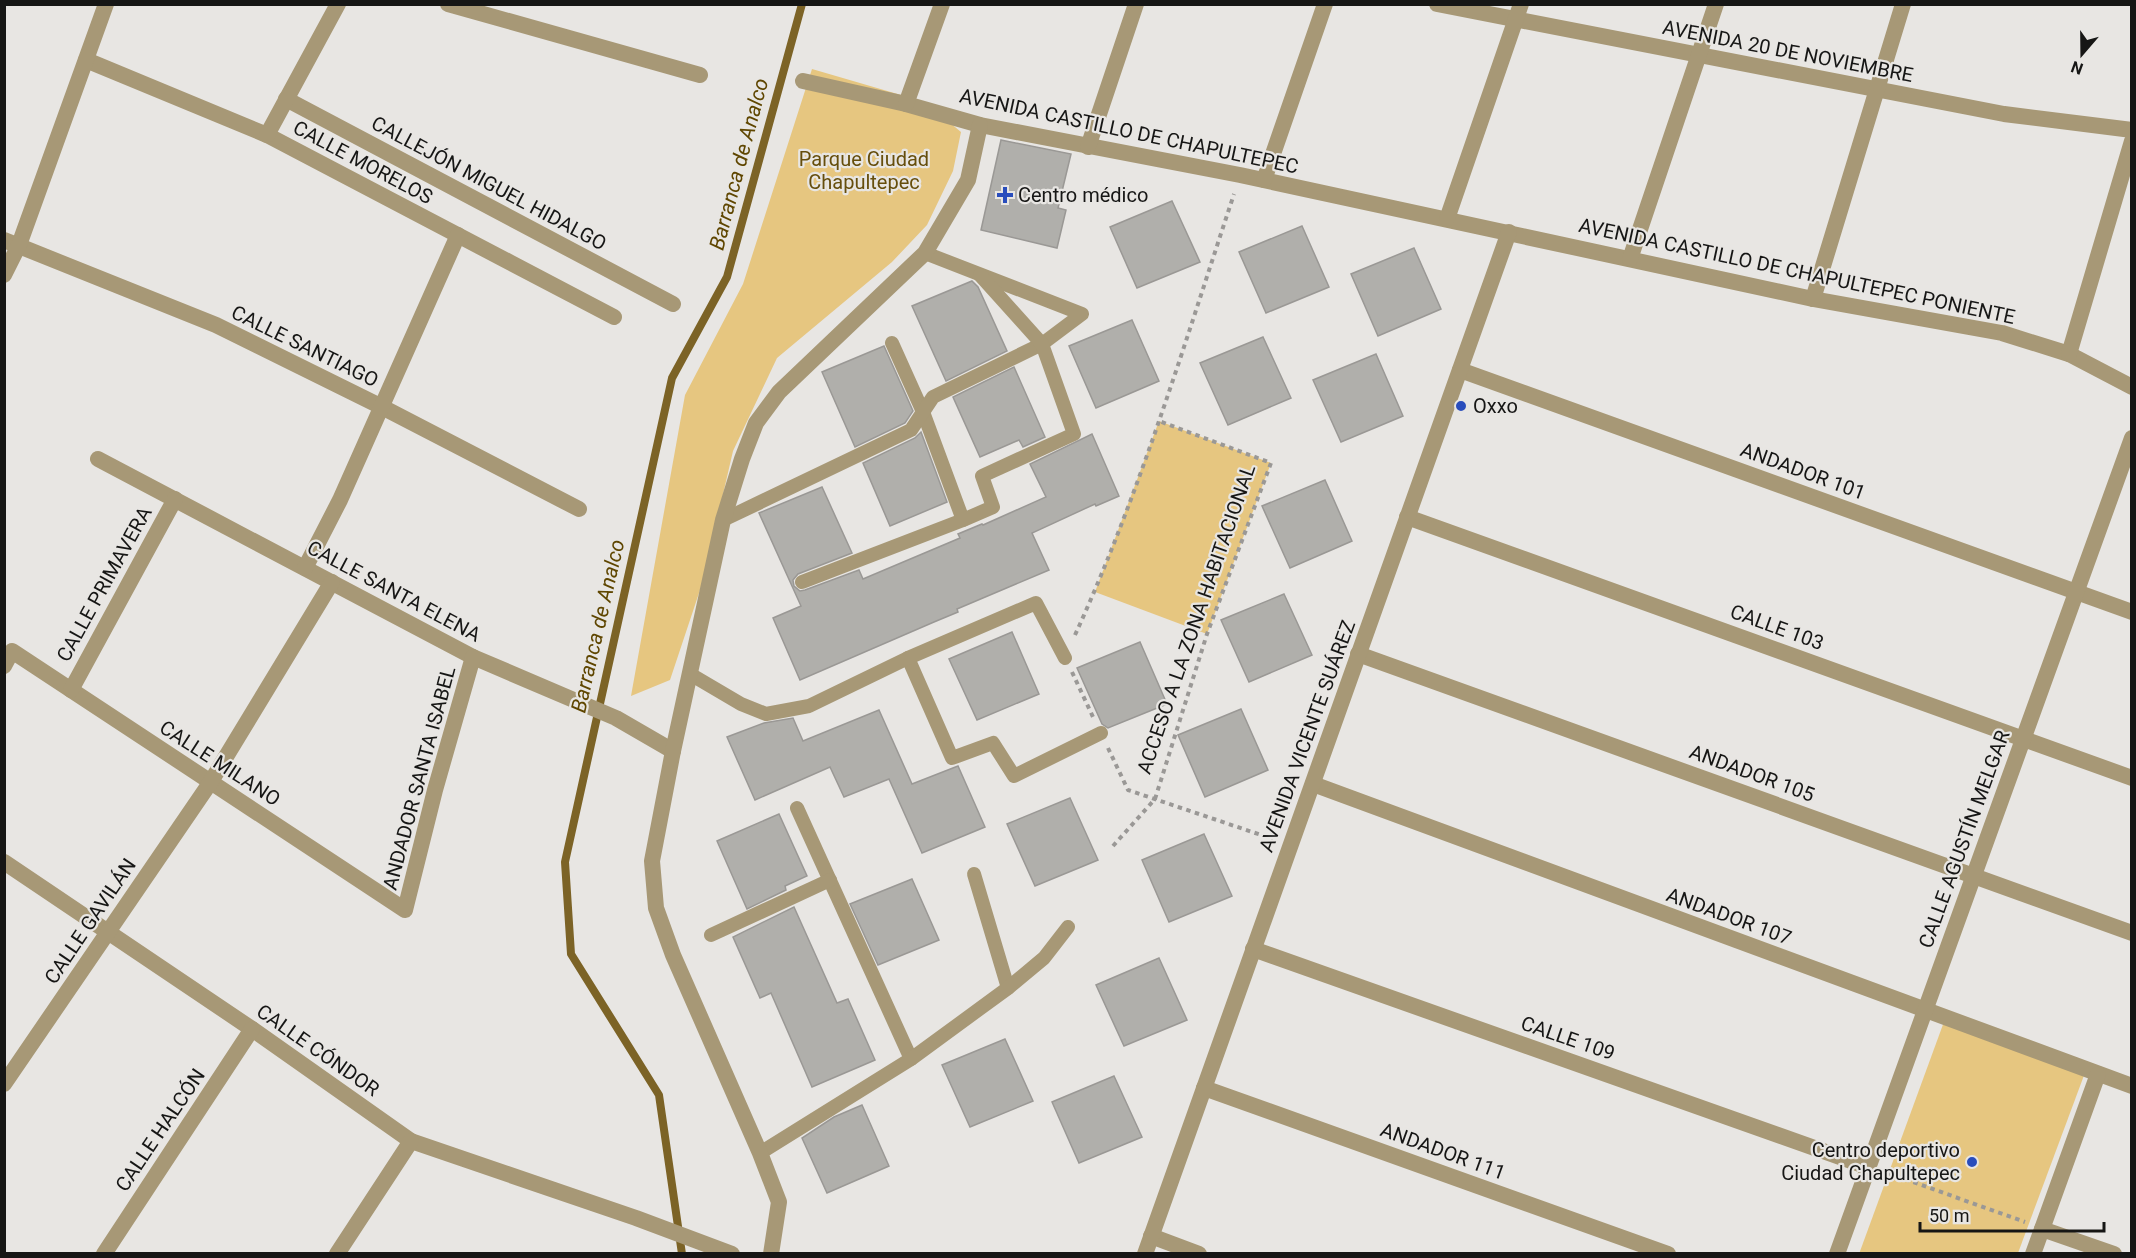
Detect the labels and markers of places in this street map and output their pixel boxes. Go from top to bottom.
place label: Centro médico [1018,183,1148,207]
marker: Centro médico [996,186,1014,204]
place label: Oxxo [1473,394,1518,418]
marker: Oxxo [1454,399,1468,413]
place label: Centro deportivo Ciudad Chapultepec [1781,1138,1960,1185]
marker: Centro deportivo Ciudad Chapultepec [1965,1155,1979,1169]

